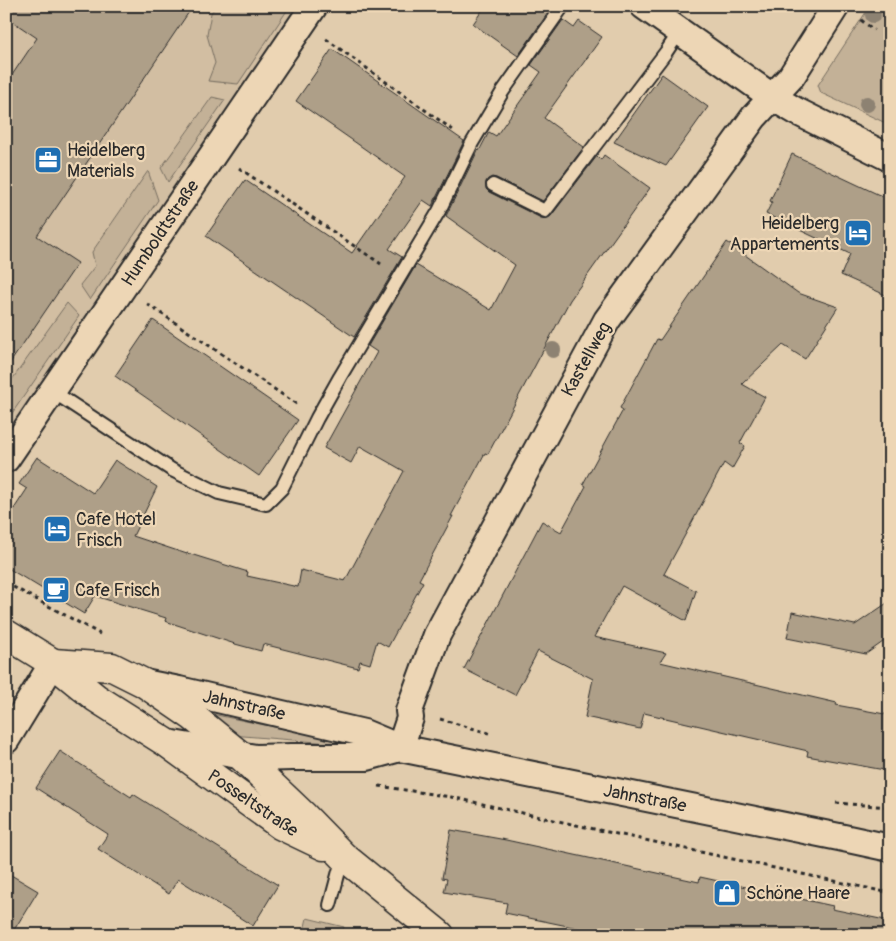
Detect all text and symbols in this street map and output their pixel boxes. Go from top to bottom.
place label: Heidelberg Materials [67,139,145,183]
office icon: Heidelberg Materials [33,145,63,175]
street label: Humboldtstraße [116,176,205,291]
place label: Heidelberg Appartements [730,212,839,256]
hotel icon: Heidelberg Appartements [843,218,873,248]
street label: Kastellweg [556,318,616,401]
place label: Cafe Hotel Frisch [76,508,156,552]
hotel icon: Cafe Hotel Frisch [42,514,72,544]
cafe icon: Cafe Frisch [41,575,71,605]
place label: Cafe Frisch [75,579,160,602]
street label: Jahnstraße [200,685,288,726]
street label: Posseltstraße [203,765,303,842]
street label: Jahnstraße [601,779,688,818]
shop icon: Schöne Haare [712,878,742,908]
place label: Schöne Haare [746,882,850,905]

